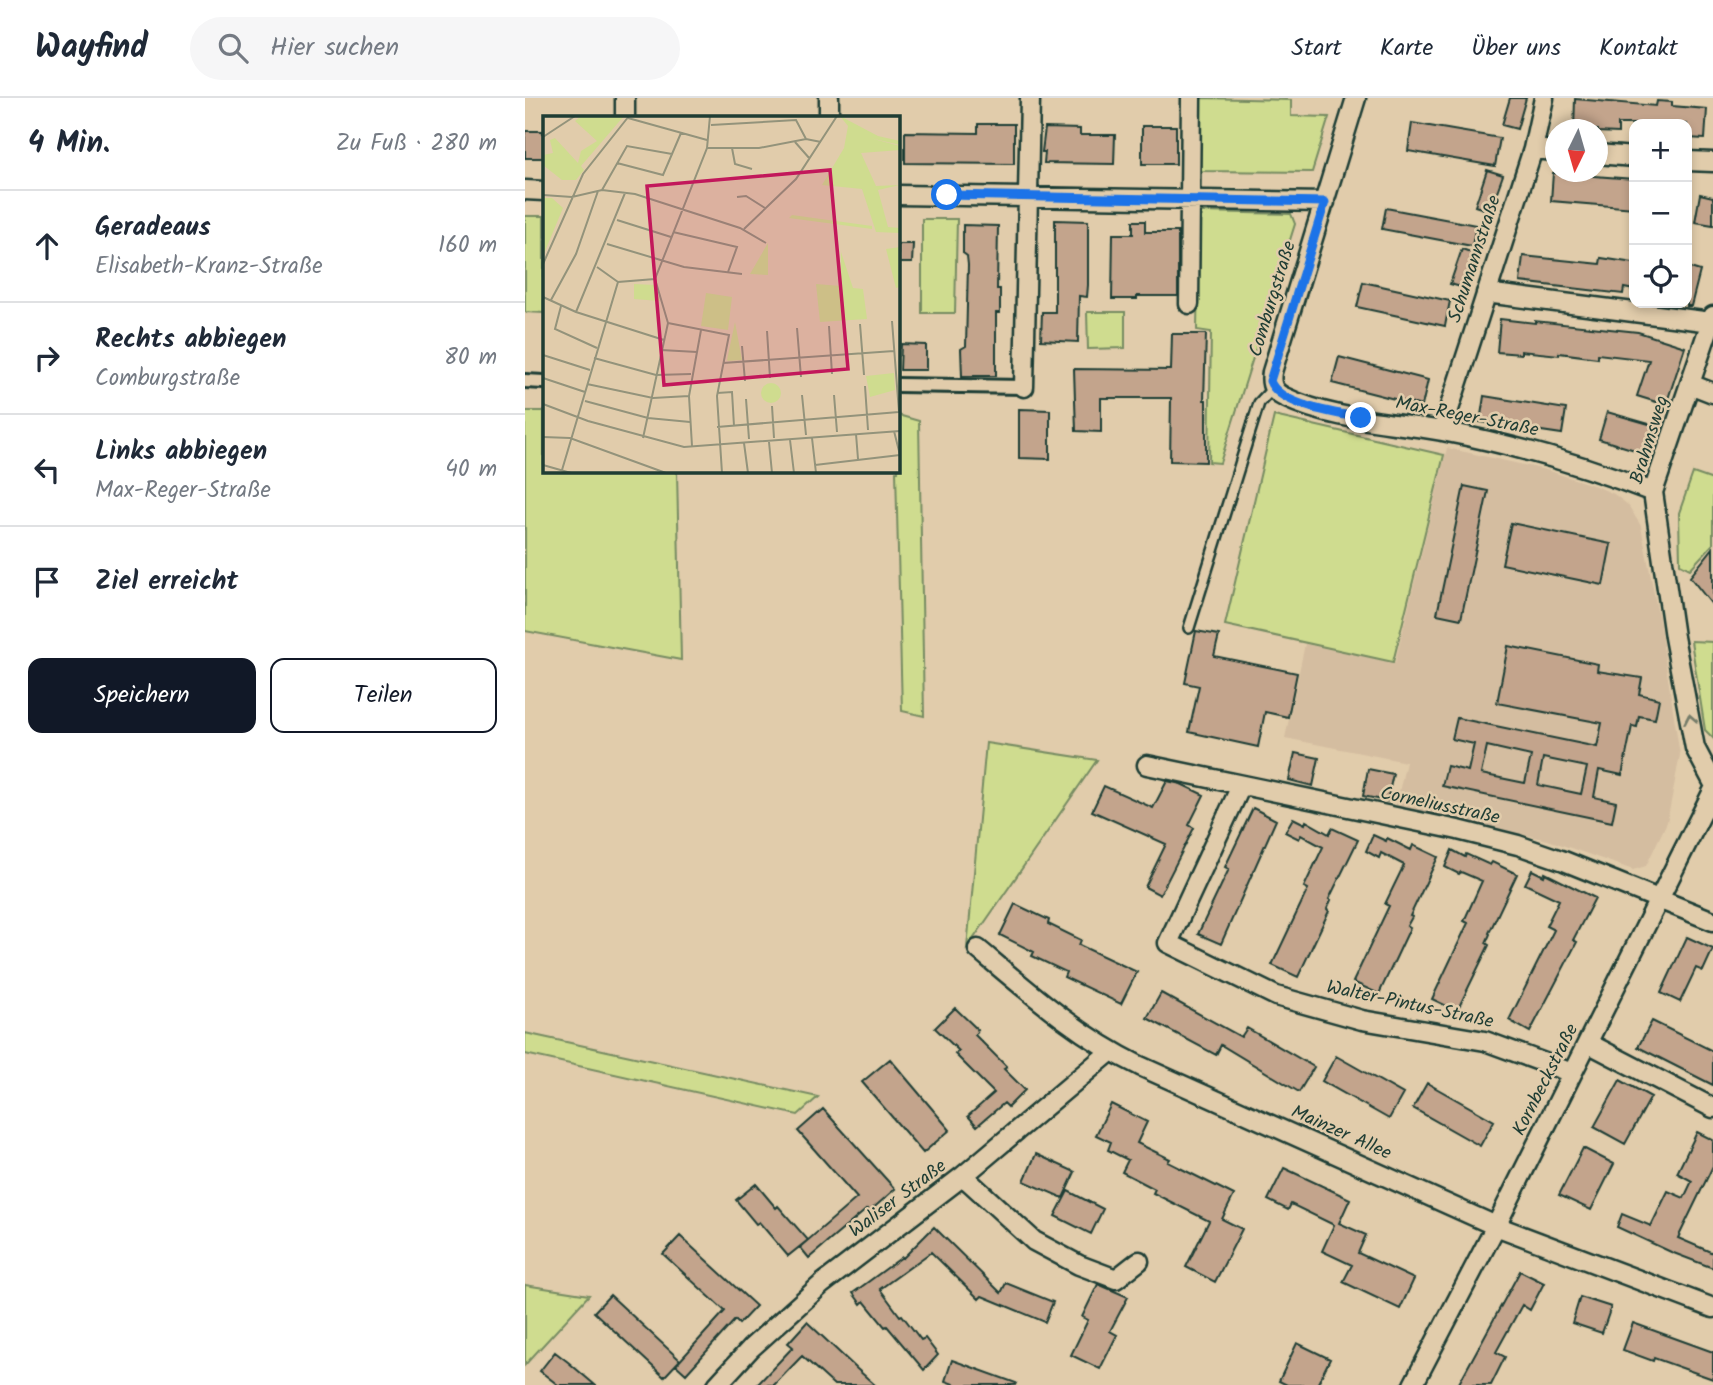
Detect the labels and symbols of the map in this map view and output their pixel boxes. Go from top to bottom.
inset map [543,116,899,472]
north arrow [1545,119,1608,182]
route start [931,179,962,210]
street label: Schumannstraße [1440,191,1510,327]
street label: Comburgstraße [1241,237,1305,361]
street label: Max-Reger-Straße [1393,388,1542,446]
street label: Brahmsweg [1622,392,1678,488]
route end [1345,402,1376,433]
one-way arrow [1683,713,1698,725]
street label: Corneliusstraße [1377,779,1503,833]
street label: Walter-Pintus-Straße [1324,973,1497,1037]
street label: Kornbeckstraße [1505,1018,1587,1141]
street label: Mainzer Allee [1286,1097,1397,1169]
street label: Waliser Straße [843,1152,954,1246]

